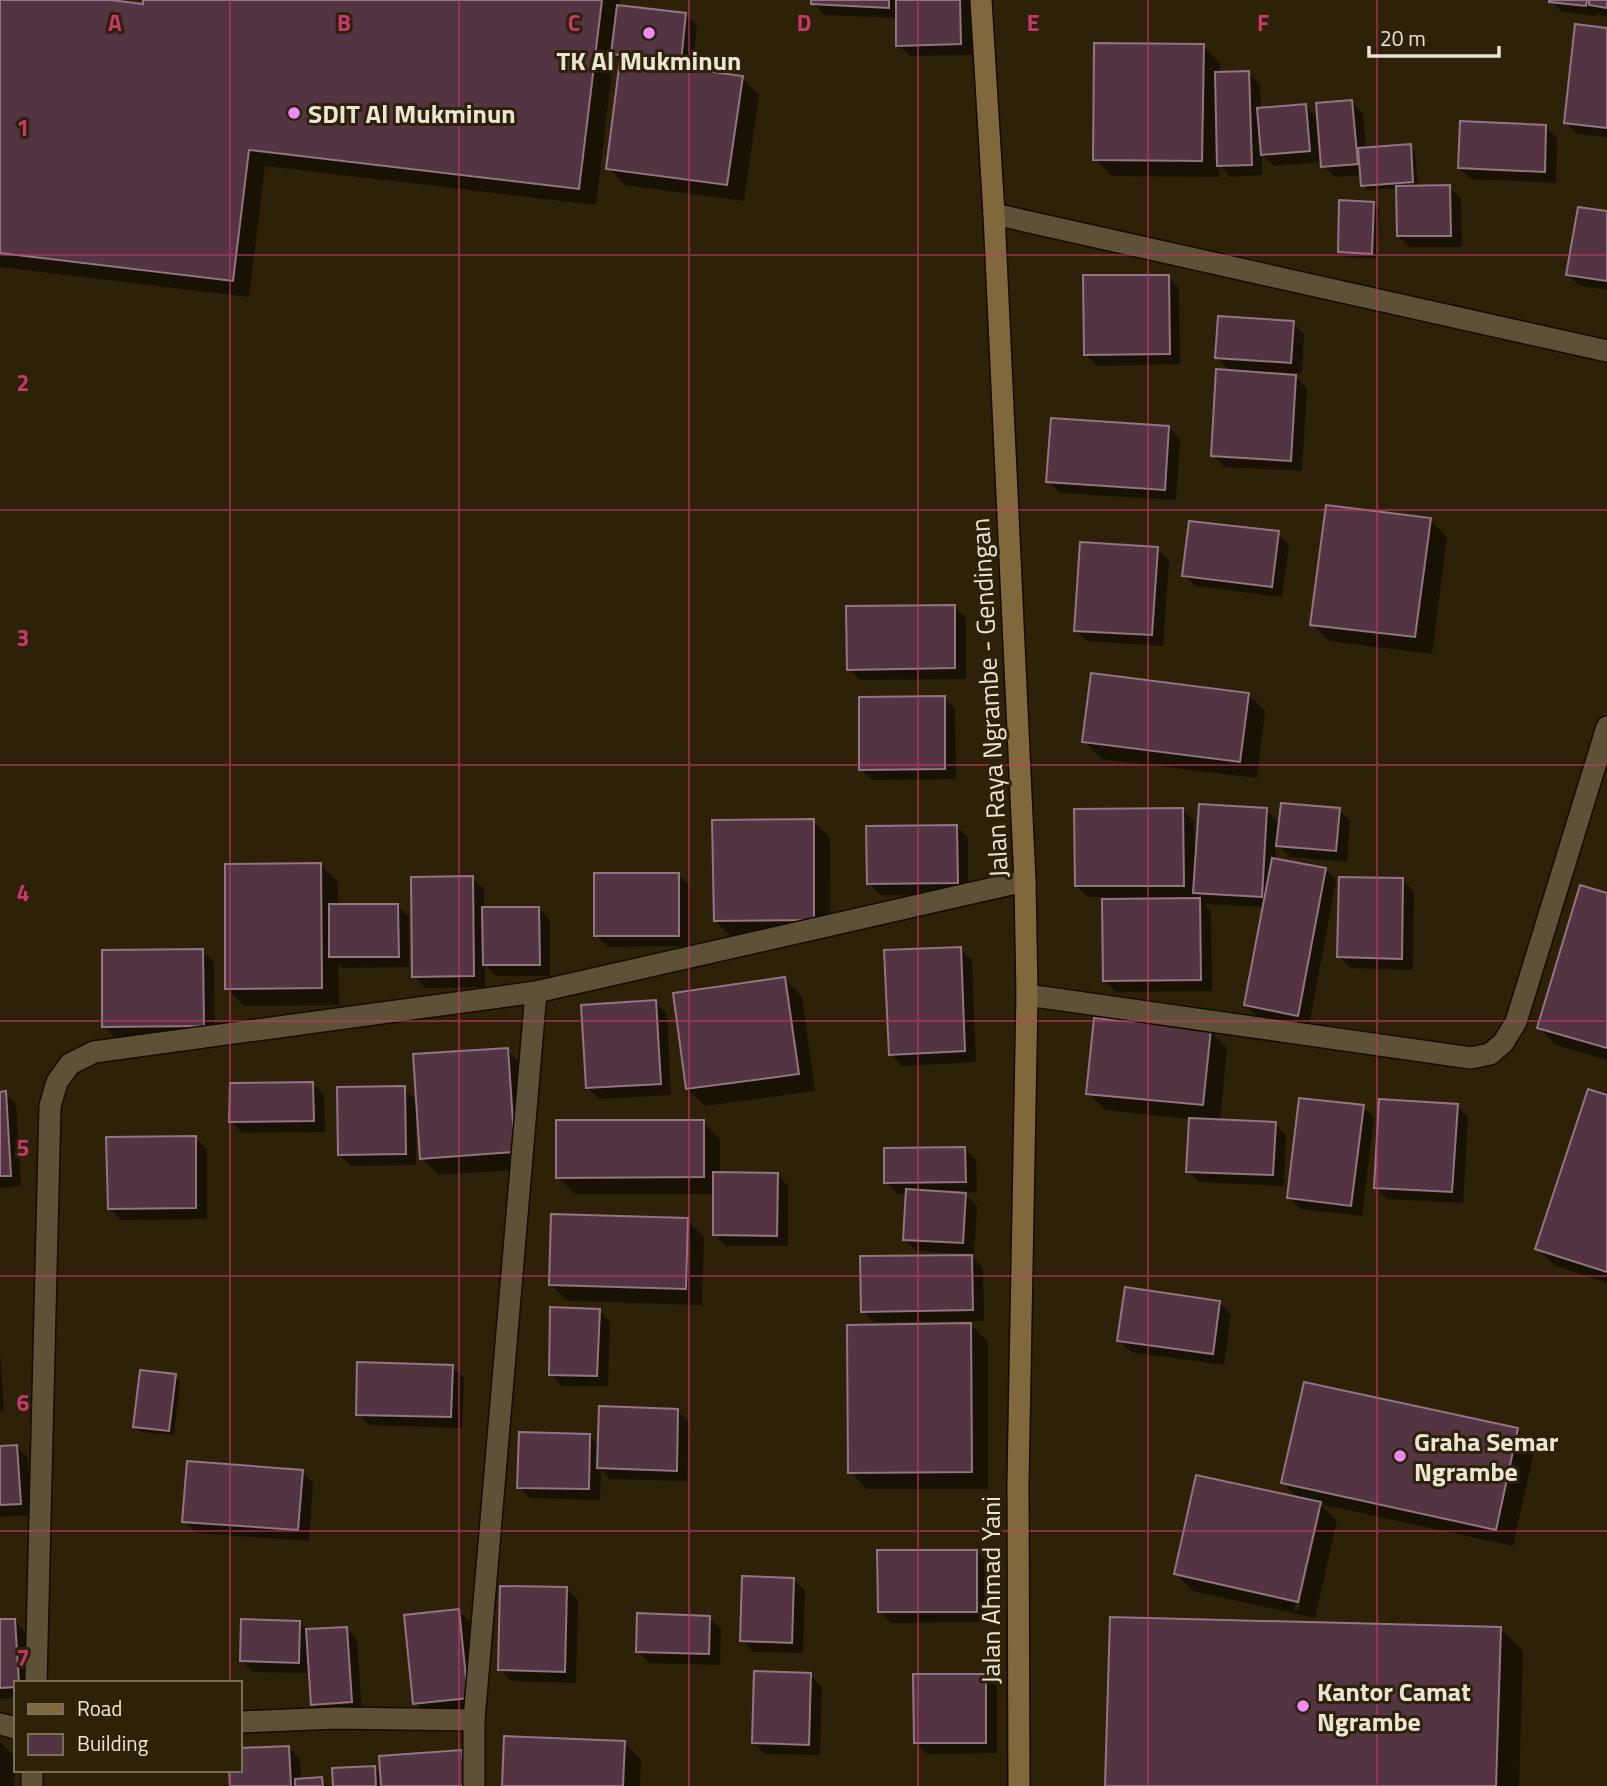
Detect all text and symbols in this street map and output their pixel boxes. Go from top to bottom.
text: A [108,5,122,40]
text: B [337,5,351,40]
text: C [568,5,580,40]
text: D [797,5,811,40]
text: E [1027,5,1039,40]
text: F [1257,5,1269,40]
scale bar [1369,14,1498,58]
text: 20 m [1380,22,1426,54]
marker: TK Al Mukminun [641,25,657,41]
place label: TK Al Mukminun [557,41,741,80]
place label: SDIT Al Mukminun [308,94,516,133]
marker: SDIT Al Mukminun [286,105,302,121]
text: 1 [17,110,29,145]
text: 2 [17,365,29,400]
street label: Jalan Raya Ngrambe - Gendingan [960,517,1018,879]
text: 3 [17,620,29,655]
text: 4 [17,875,29,910]
text: 5 [17,1130,29,1165]
text: 6 [17,1385,30,1420]
place label: Graha Semar Ngrambe [1414,1422,1559,1491]
marker: Graha Semar Ngrambe [1392,1448,1408,1464]
street label: Jalan Ahmad Yani [971,1496,1010,1684]
text: 7 [17,1640,29,1675]
place label: Kantor Camat Ngrambe [1317,1672,1471,1741]
legend [14,1681,242,1772]
text: Road [77,1692,122,1724]
marker: Kantor Camat Ngrambe [1295,1698,1311,1714]
text: Building [77,1727,149,1759]

